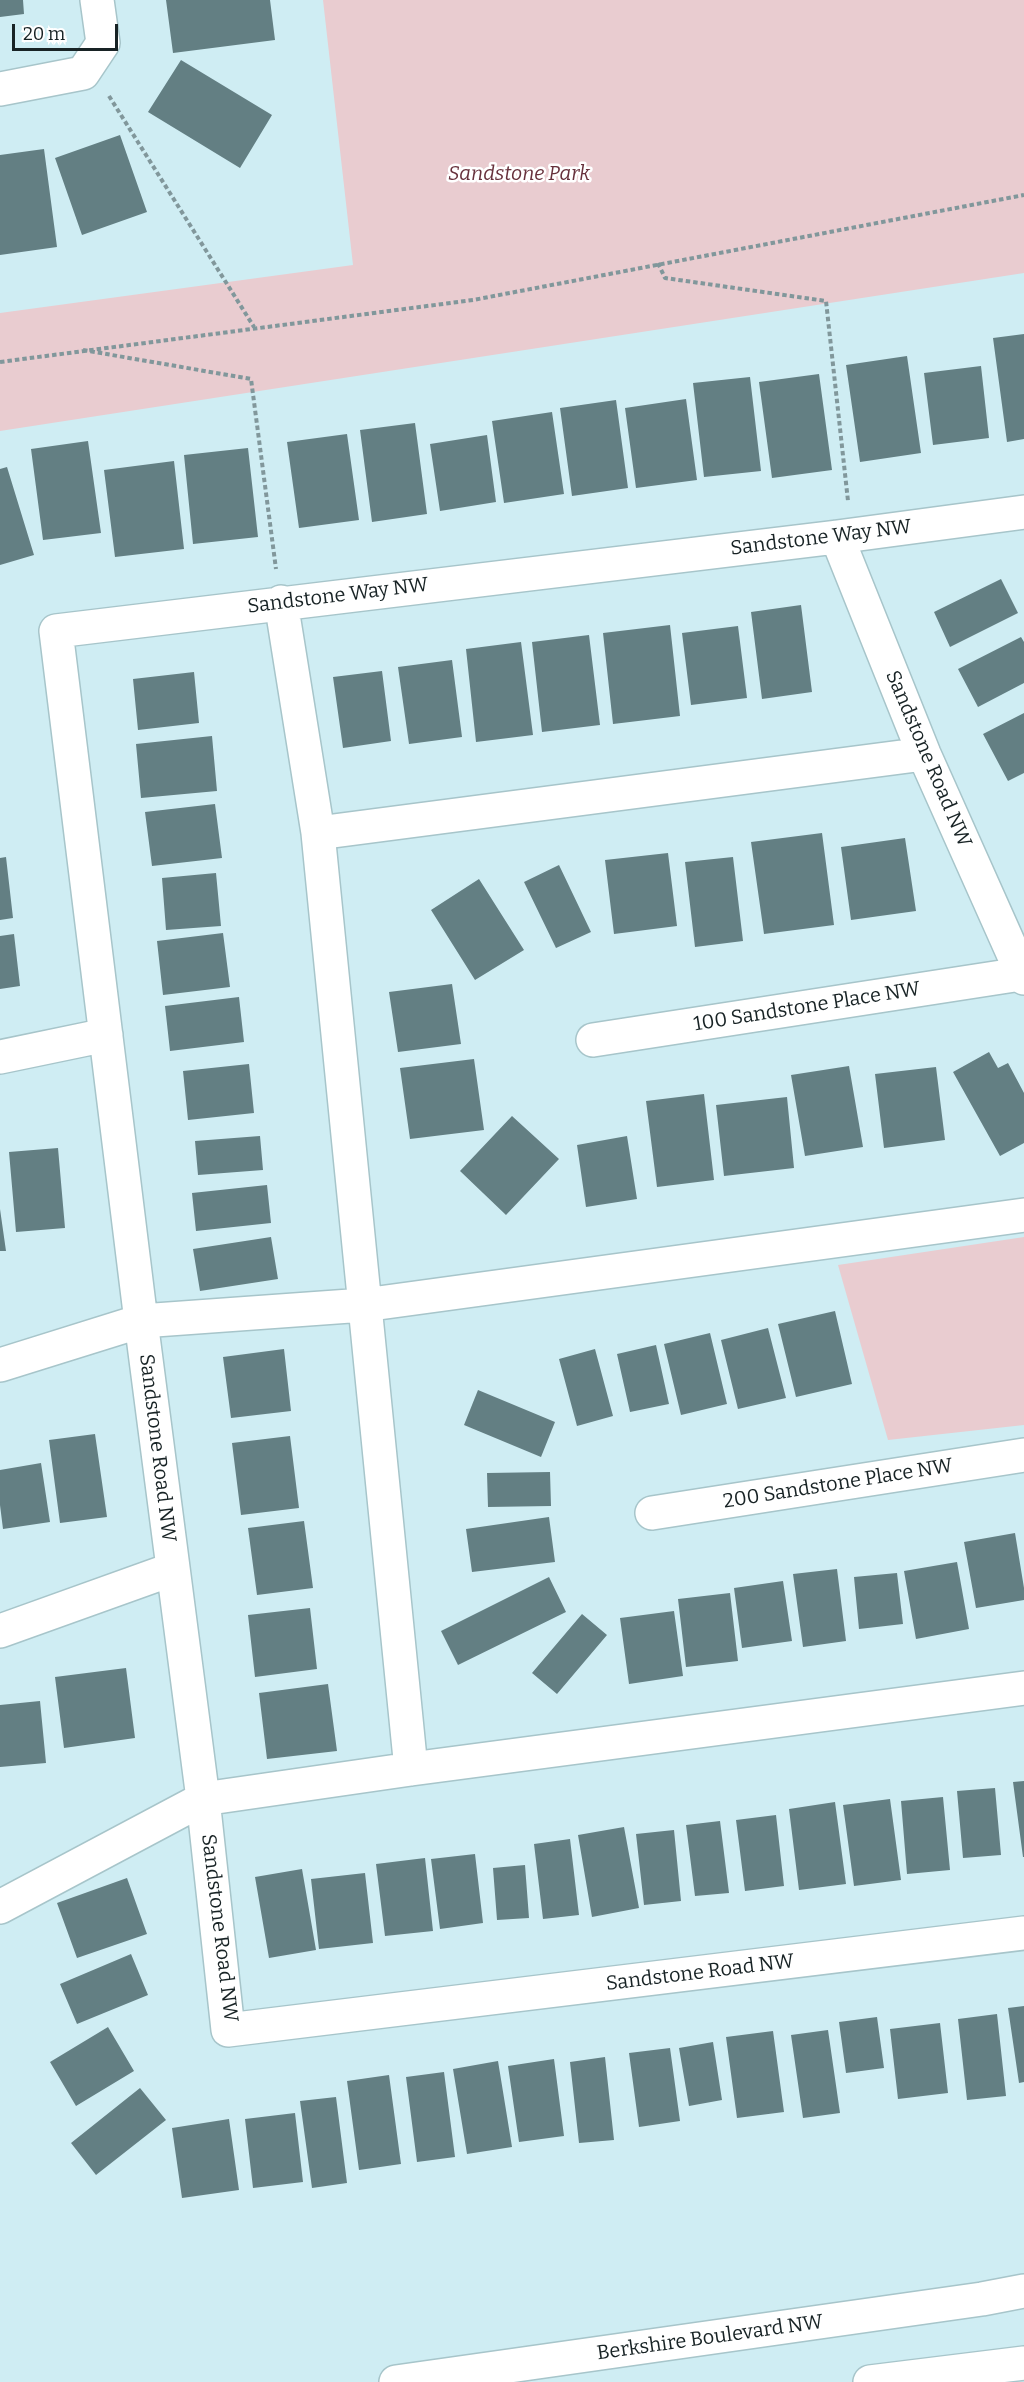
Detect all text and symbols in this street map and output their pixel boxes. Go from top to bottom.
scale bar [15,12,122,50]
text: 20 m [23,23,65,45]
park label: Sandstone Park [448,162,590,186]
street label: Sandstone Way NW [729,515,913,561]
street label: Sandstone Way NW [246,573,430,619]
street label: Sandstone Road NW [880,667,976,851]
street label: 100 Sandstone Place NW [692,977,922,1037]
street label: Sandstone Road NW [134,1353,180,1543]
street label: 200 Sandstone Place NW [722,1454,954,1514]
street label: Sandstone Road NW [196,1833,242,2023]
street label: Sandstone Road NW [605,1950,795,1996]
street label: Berkshire Boulevard NW [595,2310,825,2366]

